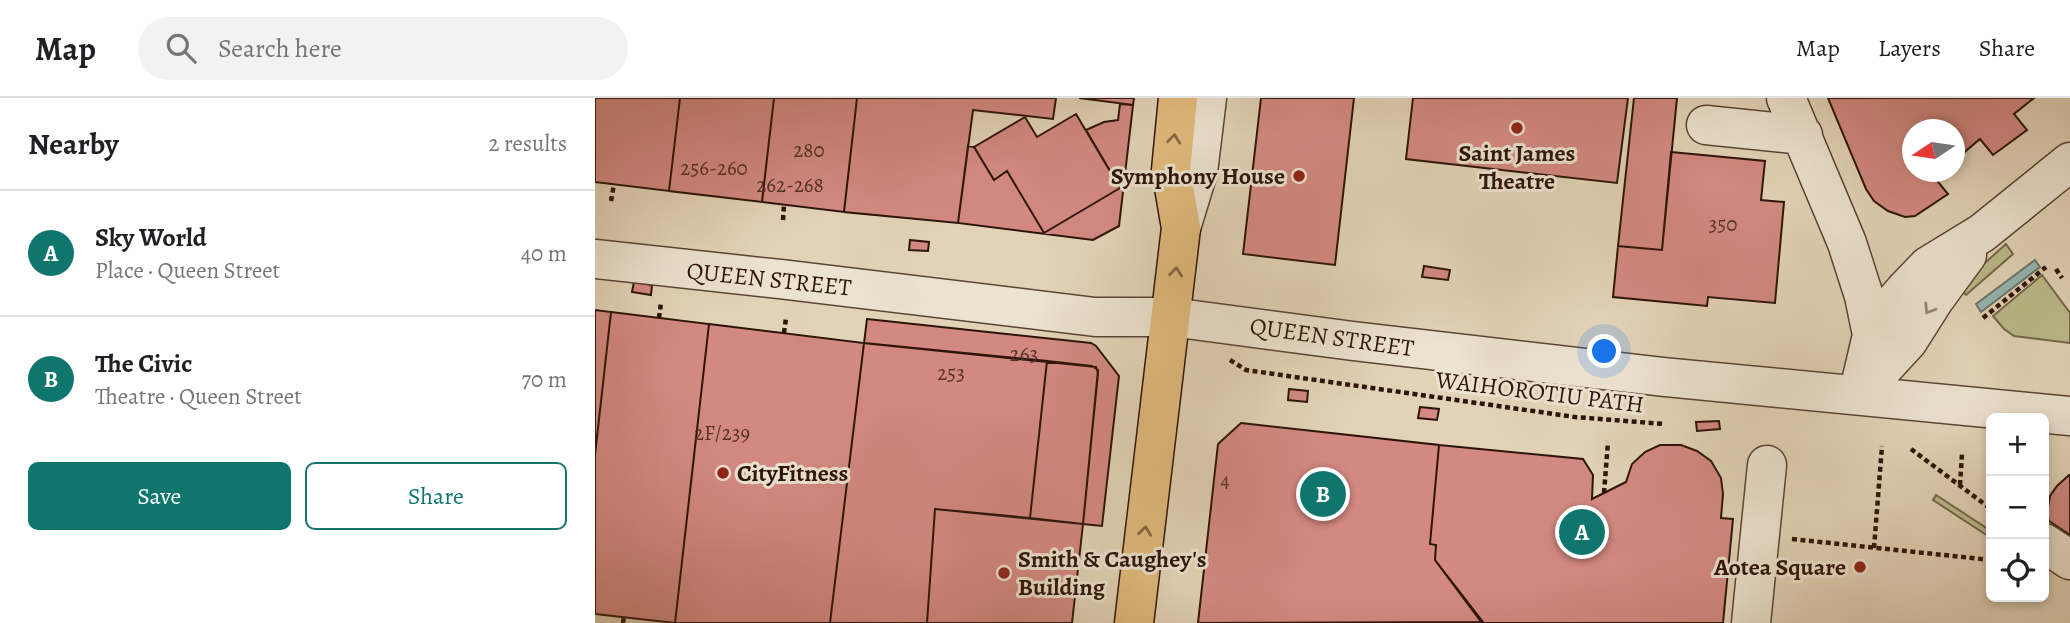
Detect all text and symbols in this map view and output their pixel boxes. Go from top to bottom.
search box [138,17,628,80]
text: Map [35,26,96,71]
icon: search [162,29,200,67]
text: Search here [218,31,342,66]
text: Map [1796,32,1840,64]
text: Layers [1878,32,1941,64]
text: Share [1979,32,2035,64]
north arrow [1902,119,1965,182]
marker: Saint James Theatre [1509,120,1525,136]
text: Nearby [28,124,119,164]
text: 2 results [489,128,567,159]
one-way arrow [1166,133,1181,145]
house number: 280 [793,136,825,164]
place label: Saint James Theatre [1459,137,1575,197]
house number: 256-260 [680,154,748,182]
place label: Symphony House [1111,160,1285,192]
marker: Symphony House [1291,168,1307,184]
house number: 262-268 [756,171,824,199]
house number: 350 [1709,210,1737,238]
text: Sky World [95,220,207,255]
text: A [44,238,58,269]
text: 40 m [521,238,567,269]
street label: QUEEN STREET [685,254,853,304]
text: Place · Queen Street [95,255,280,286]
one-way arrow [1168,267,1183,278]
one-way arrow [1924,301,1937,314]
street label: QUEEN STREET [1248,310,1416,364]
your location [1587,334,1621,368]
house number: 263 [1010,340,1038,368]
text: The Civic [95,346,192,381]
house number: 253 [937,359,965,387]
street label: WAIHOROTIU PATH [1433,363,1646,421]
text: B [44,364,58,395]
text: 70 m [521,364,567,395]
text: Theatre · Queen Street [95,381,302,412]
map controls [1986,413,2049,602]
button: + [1986,413,2049,476]
house number: 2F/239 [694,419,750,447]
place label: CityFitness [737,457,848,489]
button: Save [28,462,291,530]
button: Share [305,462,567,530]
marker: CityFitness [715,465,731,481]
house number: 4 [1220,466,1230,494]
pin: B [1300,468,1346,520]
button: − [1986,476,2049,539]
pin: A [1559,506,1605,558]
one-way arrow [1137,525,1152,537]
button: locate [1986,539,2049,602]
place label: Smith & Caughey's Building [1018,543,1207,603]
place label: Aotea Square [1713,551,1846,583]
marker: Aotea Square [1852,559,1868,575]
marker: Smith & Caughey's Building [996,565,1012,581]

